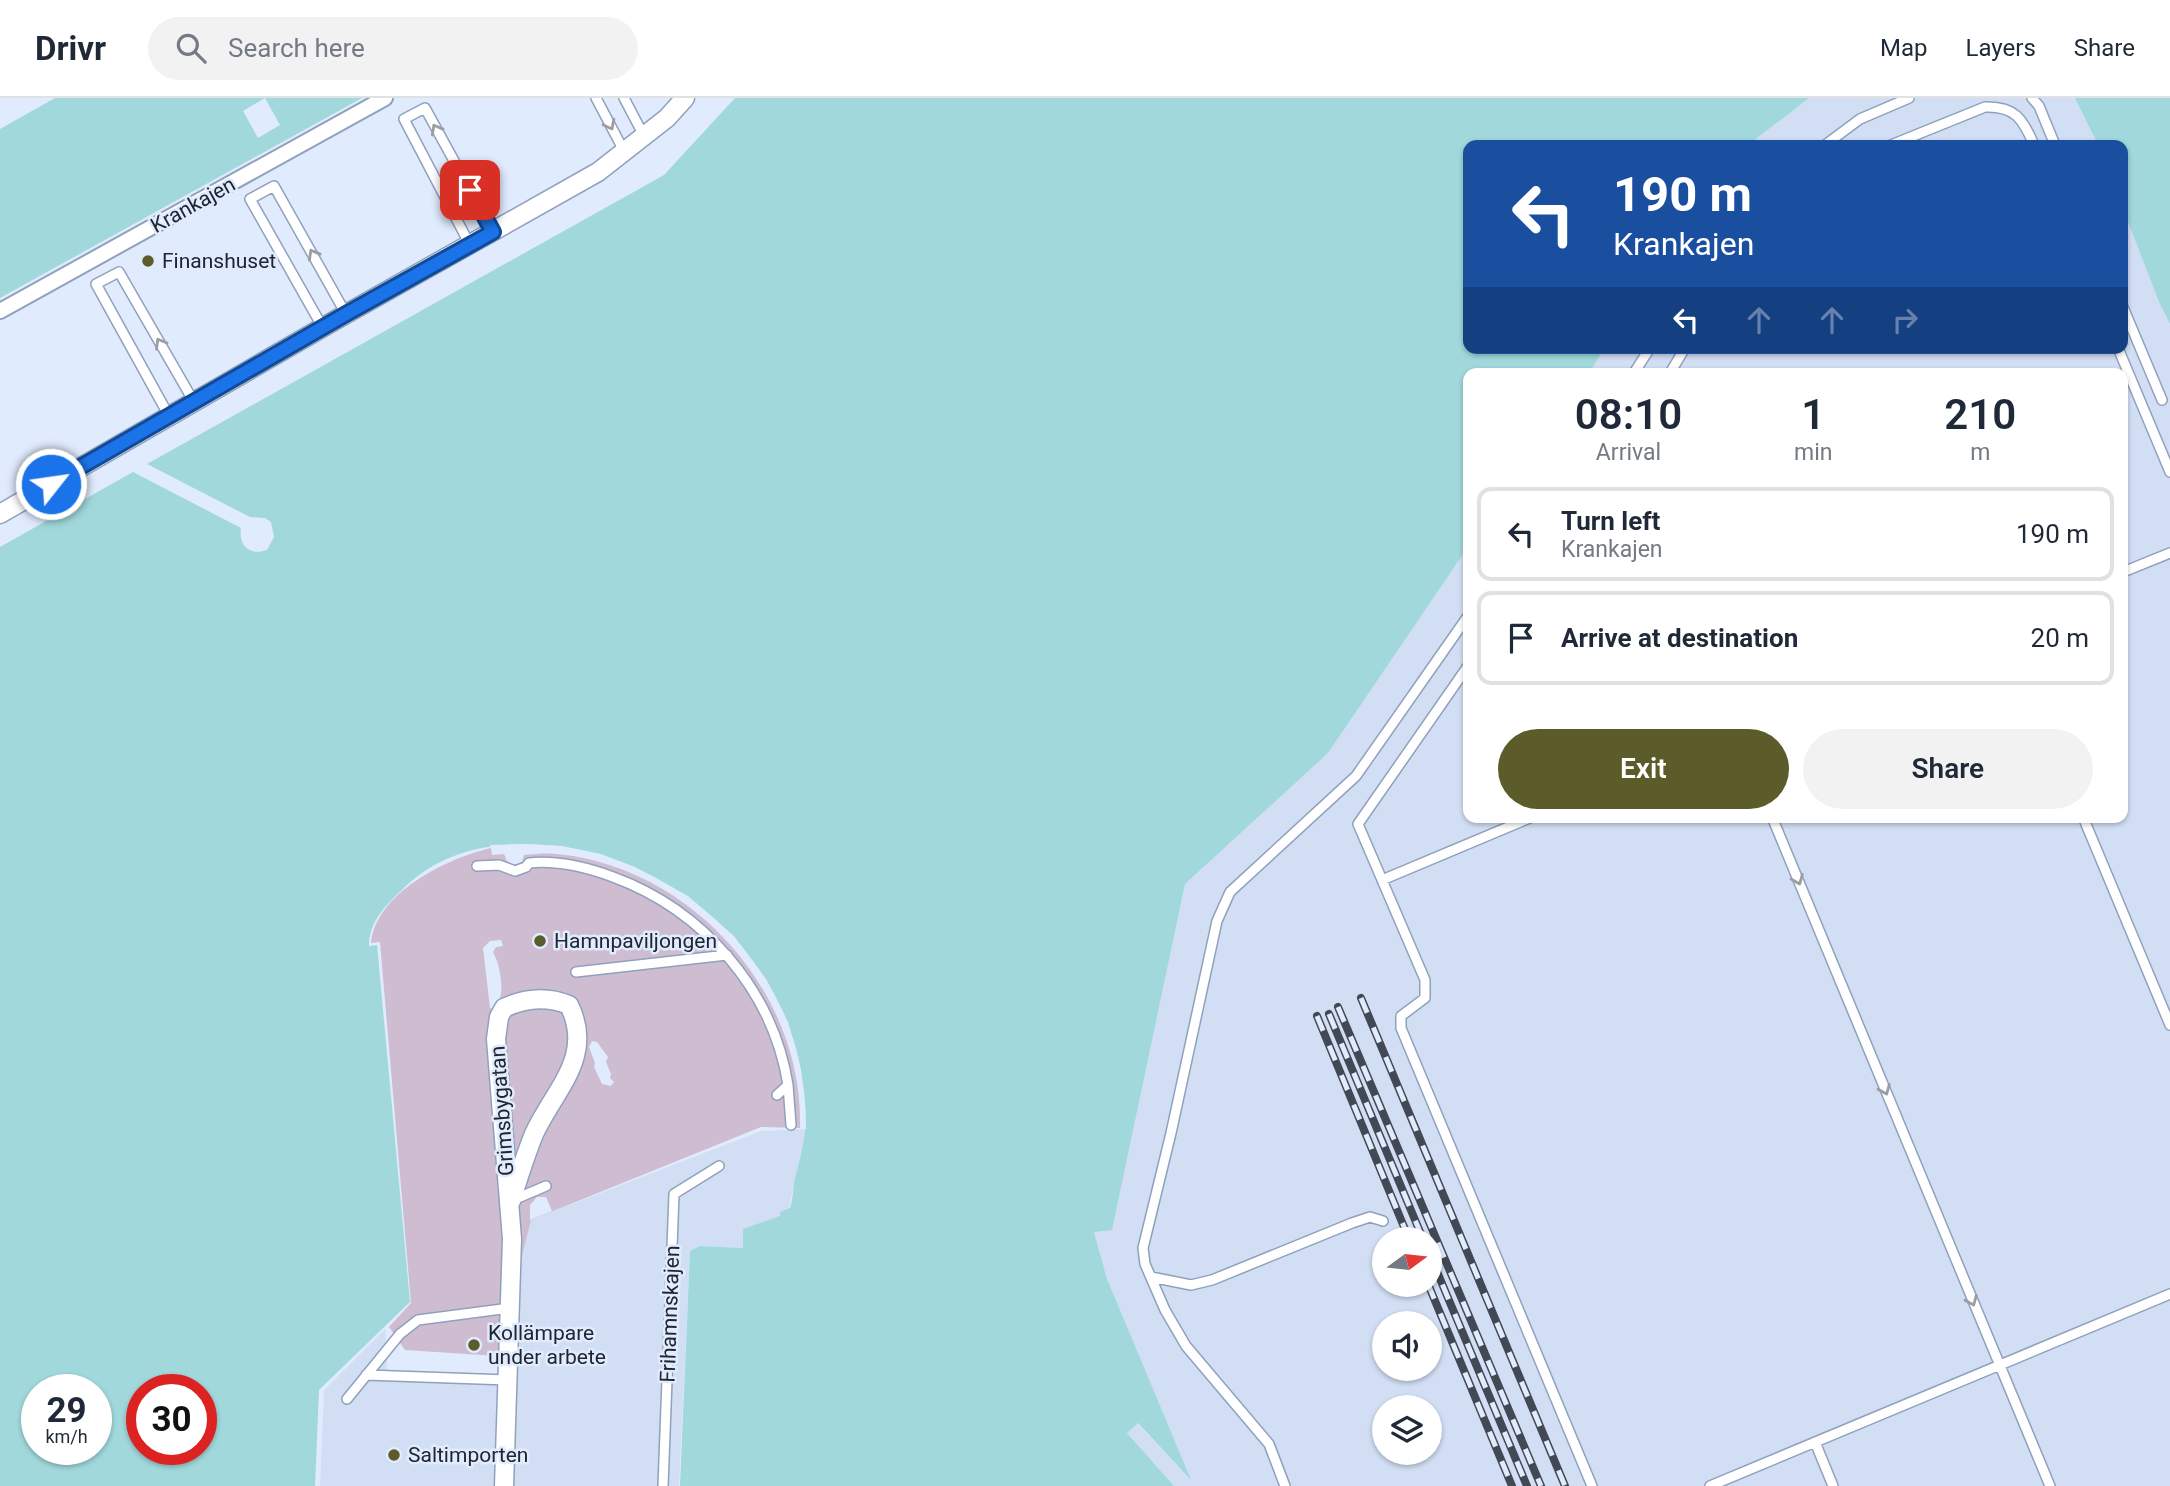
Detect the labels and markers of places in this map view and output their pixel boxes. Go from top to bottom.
pin [440,160,500,220]
place label: Finanshuset [162,249,276,273]
marker: Finanshuset [140,253,156,269]
place label: Hamnpaviljongen [554,929,717,953]
marker: Hamnpaviljongen [532,933,548,949]
place label: Kollämpare under arbete [488,1321,606,1369]
marker: Kollämpare under arbete [466,1337,482,1353]
place label: Saltimporten [408,1443,528,1467]
marker: Saltimporten [386,1447,402,1463]

